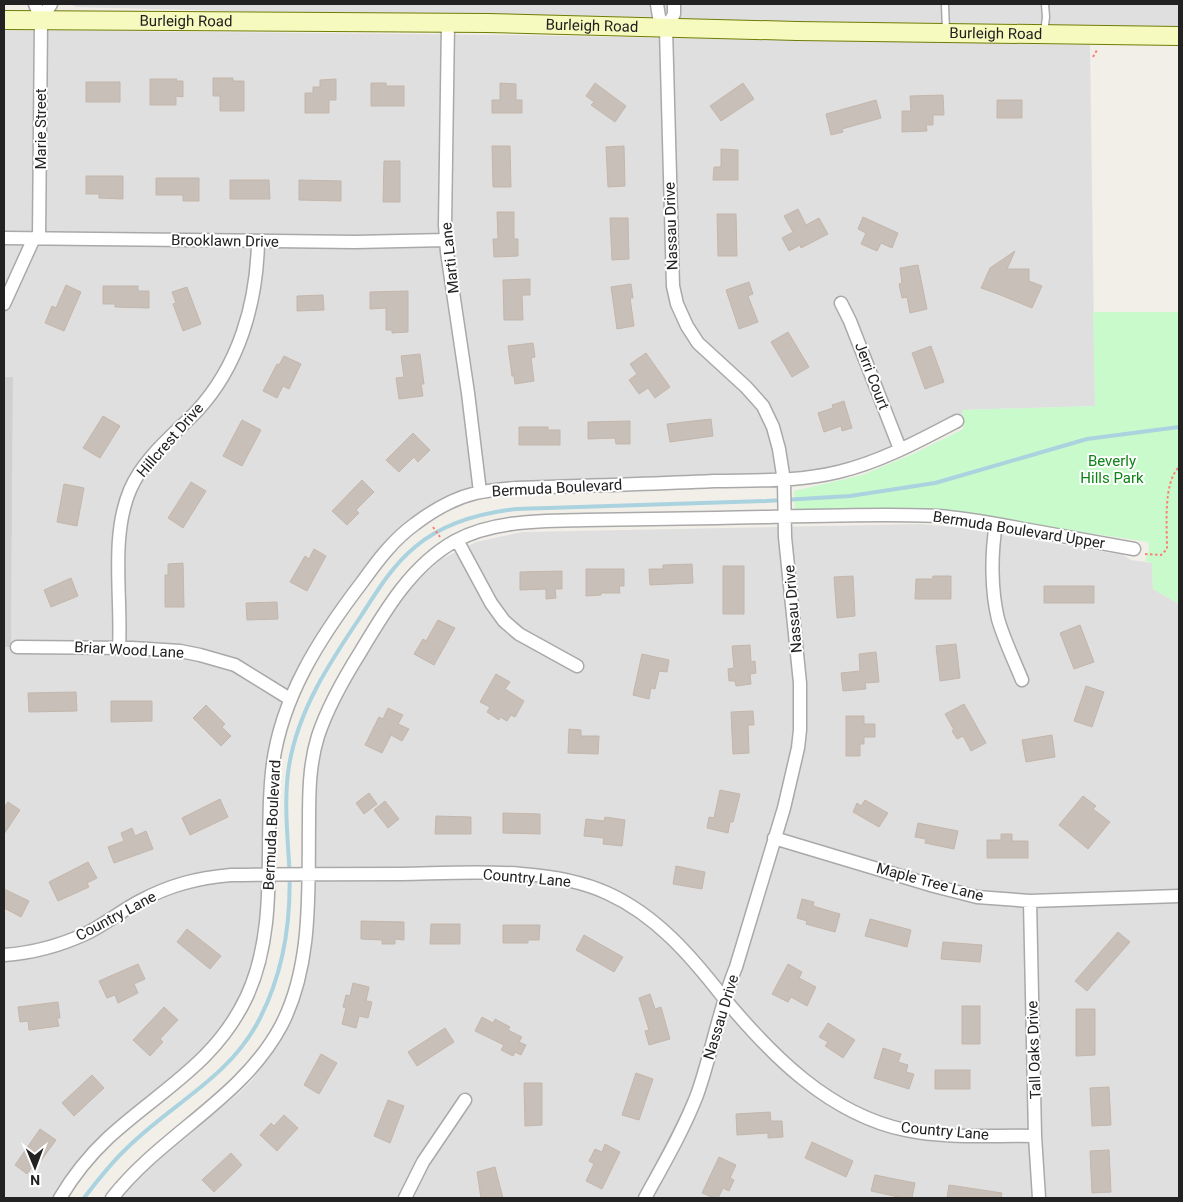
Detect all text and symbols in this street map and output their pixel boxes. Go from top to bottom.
street label: Burleigh Road [139,12,233,30]
street label: Burleigh Road [545,16,639,36]
street label: Burleigh Road [949,24,1042,43]
street label: Marie Street [32,88,50,170]
street label: Nassau Drive [660,182,682,270]
street label: Marti Lane [437,221,463,294]
street label: Brooklawn Drive [171,231,279,251]
street label: Jerri Court [851,340,893,412]
street label: Hillcrest Drive [133,399,207,481]
park label: Beverly Hills Park [1080,452,1144,487]
street label: Bermuda Boulevard [491,476,623,500]
street label: Bermuda Boulevard Upper [932,508,1106,552]
street label: Nassau Drive [780,564,806,654]
street label: Briar Wood Lane [74,638,184,662]
street label: Bermuda Boulevard [260,759,284,891]
street label: Maple Tree Lane [874,859,986,905]
street label: Country Lane [482,865,572,891]
street label: Country Lane [73,887,159,945]
street label: Nassau Drive [699,972,743,1062]
street label: Tall Oaks Drive [1023,1000,1045,1100]
street label: Country Lane [900,1118,990,1144]
north arrow [10,1142,60,1192]
text: N [30,1172,40,1188]

